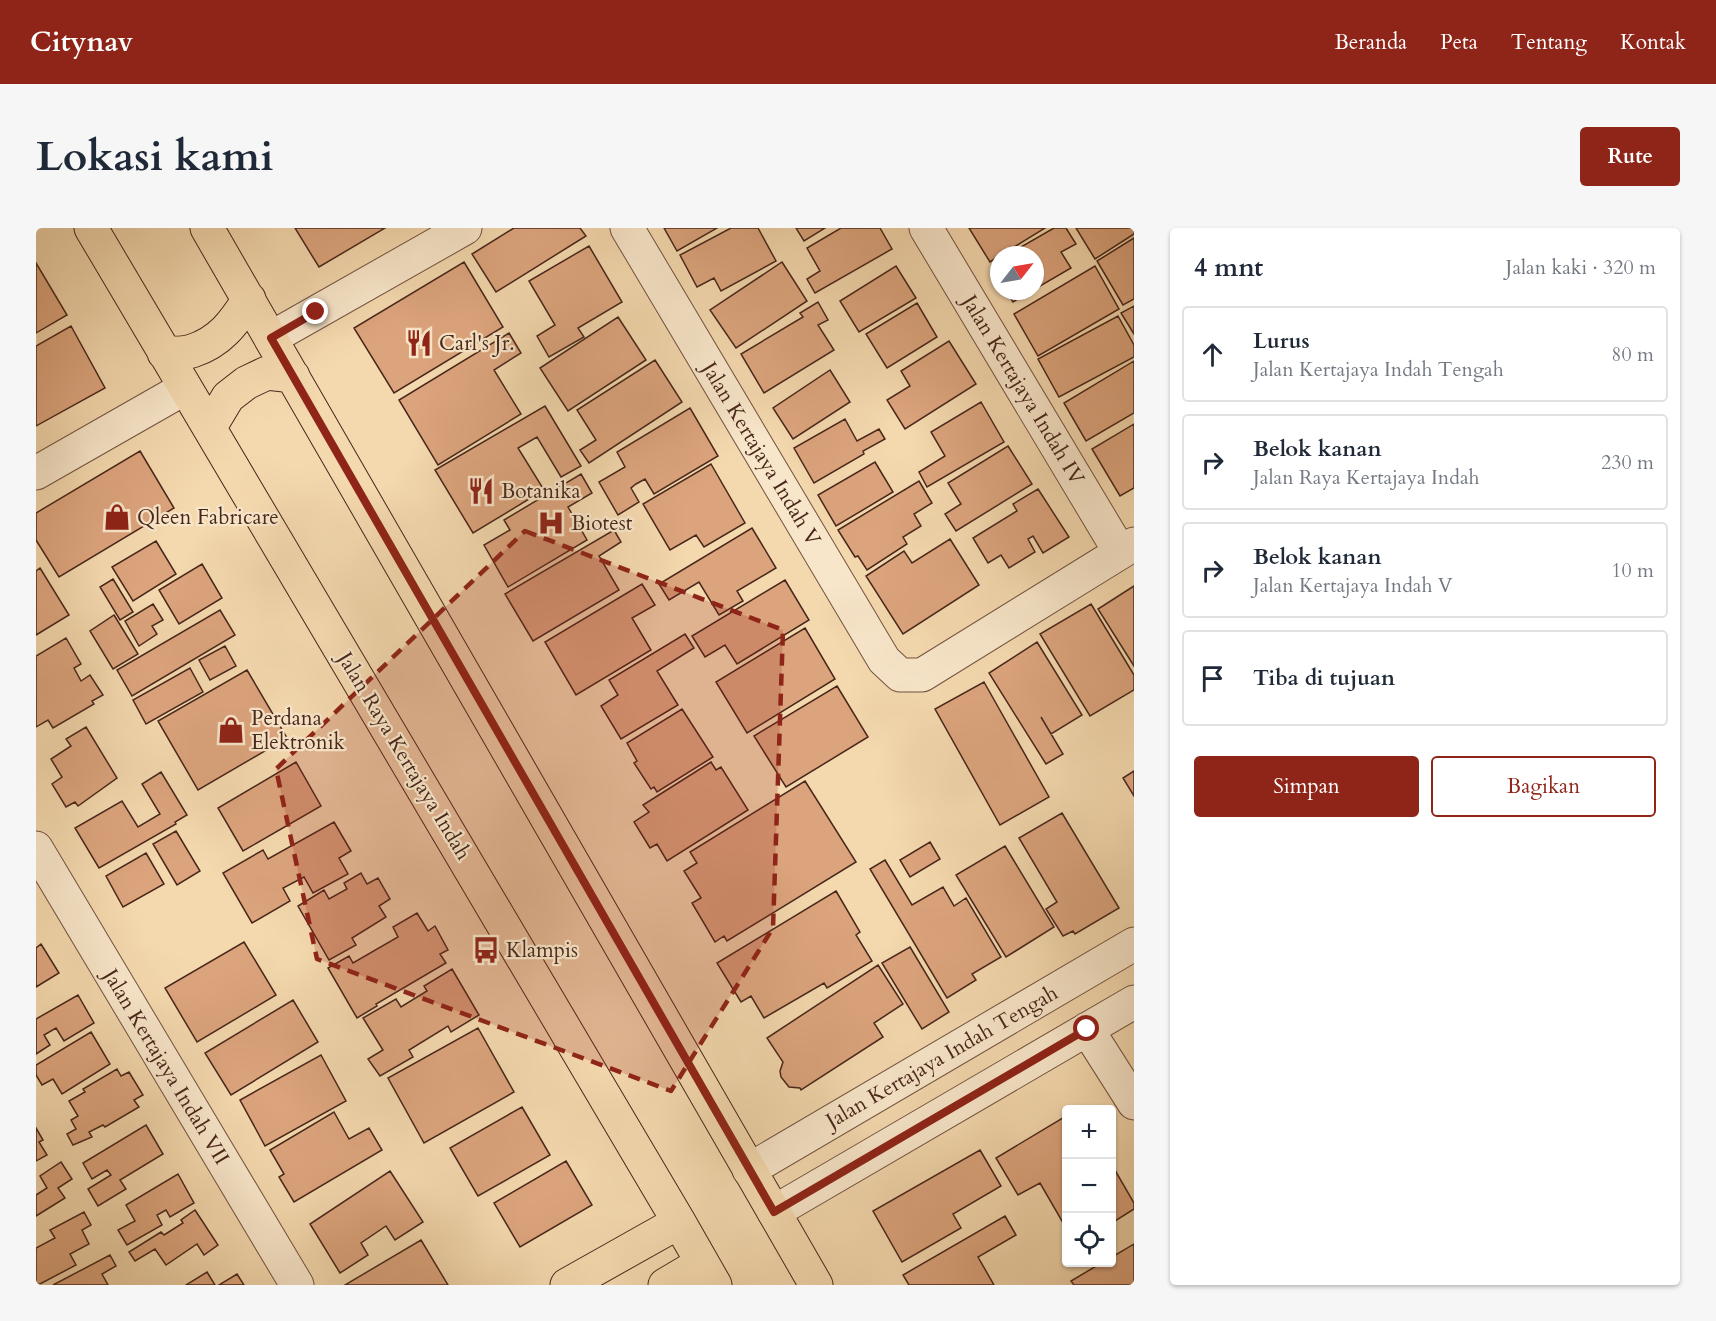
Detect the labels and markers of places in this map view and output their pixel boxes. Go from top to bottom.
restaurant icon: Carl's Jr. [404,328,434,358]
place label: Carl's Jr. [439,329,515,358]
restaurant icon: Botanika [466,476,496,506]
place label: Botanika [501,477,581,506]
shop icon: Qleen Fabricare [102,502,132,532]
place label: Qleen Fabricare [137,503,279,532]
hospital icon: Biotest [536,508,566,538]
place label: Biotest [571,509,633,538]
place label: Perdana Elektronik [251,704,346,757]
shop icon: Perdana Elektronik [216,715,246,745]
bus stop icon: Klampis [471,935,501,965]
place label: Klampis [506,936,578,965]

